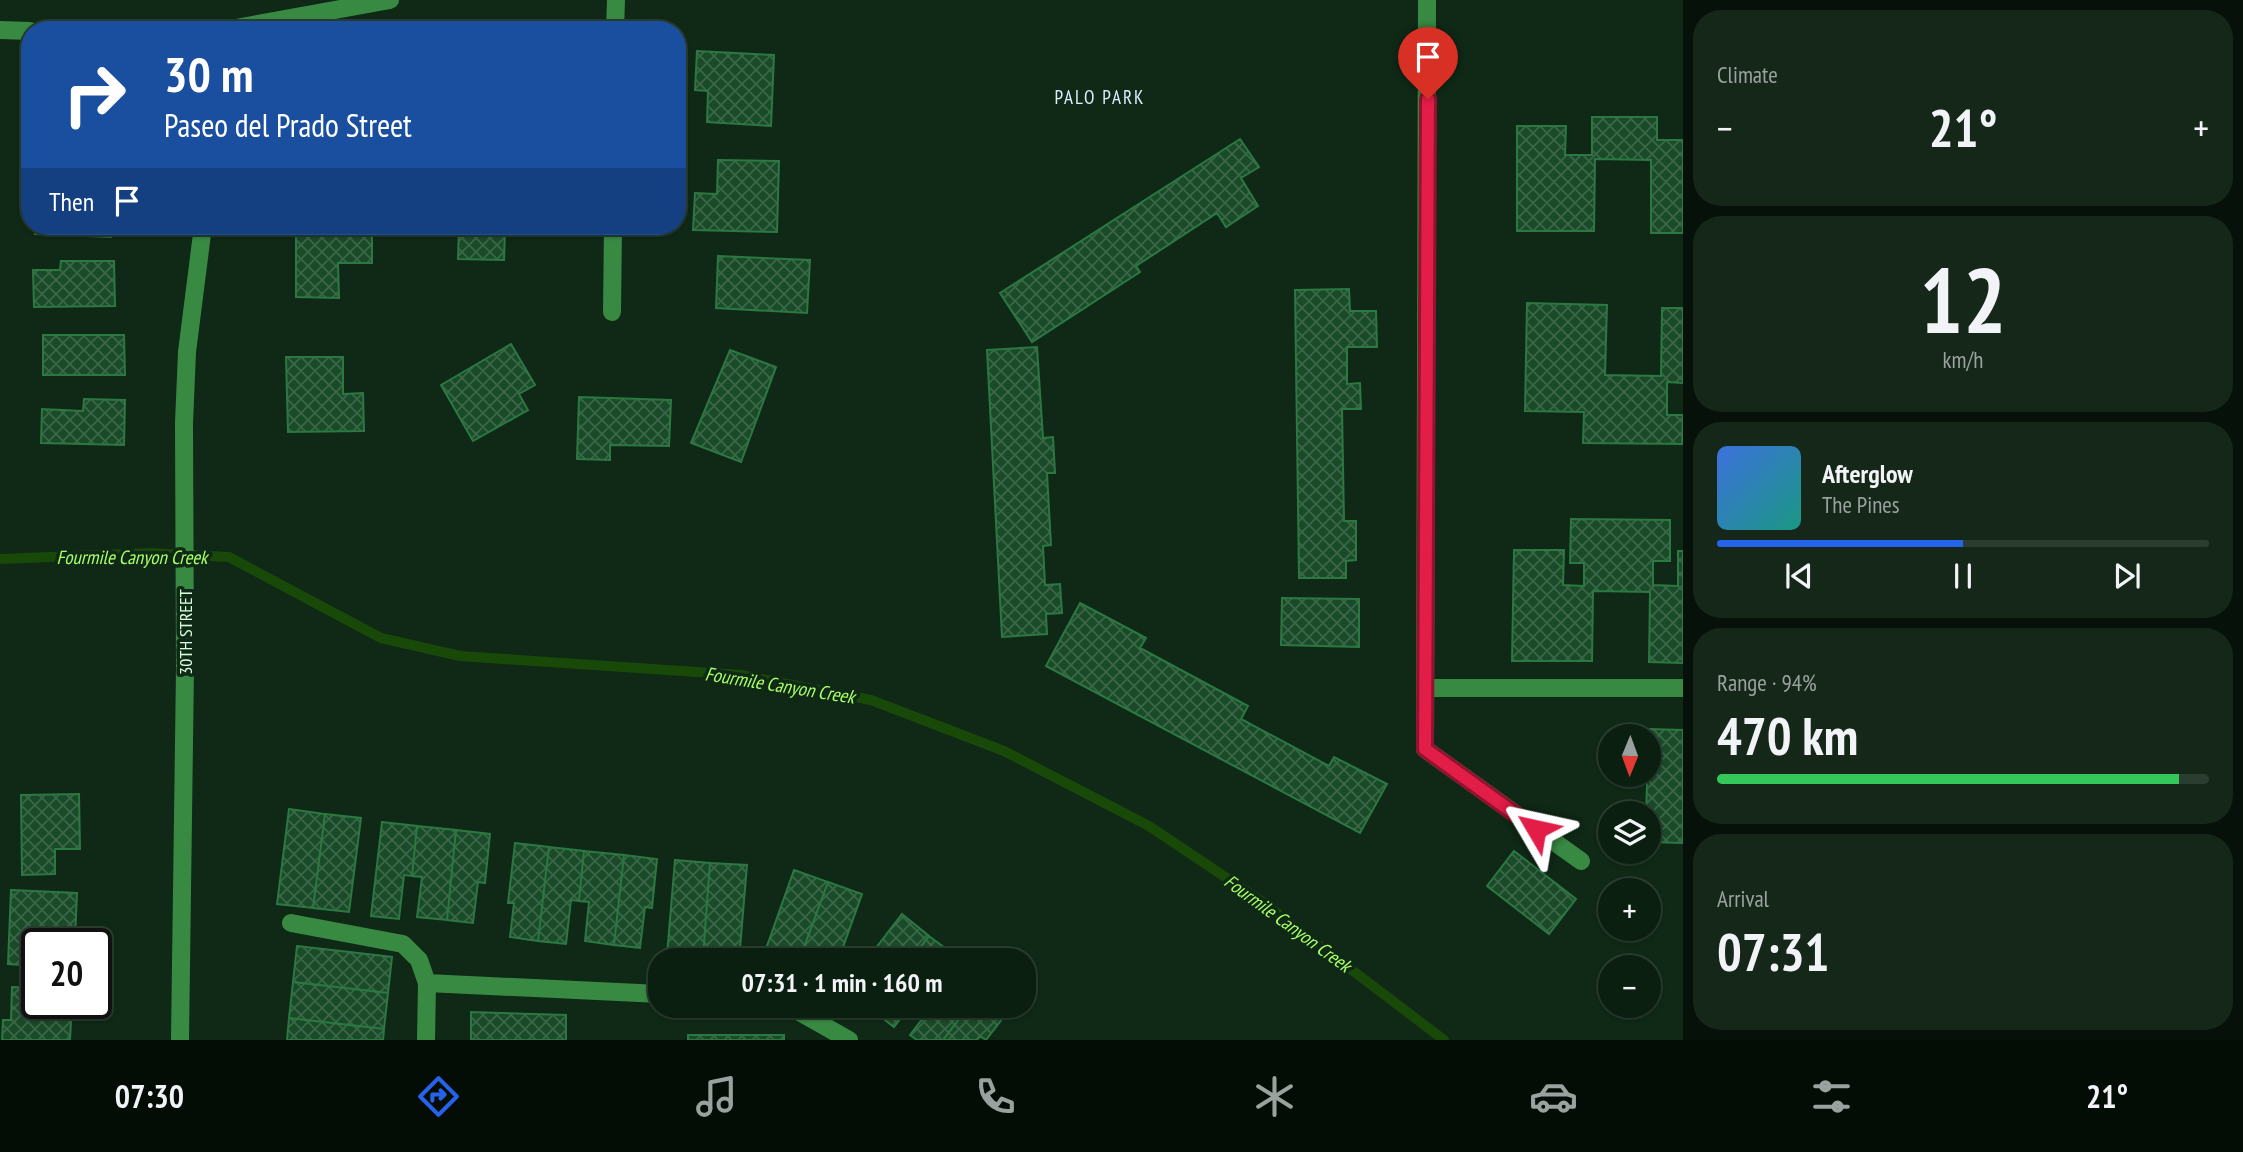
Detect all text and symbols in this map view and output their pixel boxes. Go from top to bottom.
pin [1398,27,1458,99]
icon: arrive [1409,38,1447,76]
text: 30 m [164,42,253,106]
icon: right [49,49,140,140]
text: Climate [1717,60,1778,89]
district label: PALO PARK [1055,85,1145,109]
text: 21° [1929,94,1997,161]
text: − [1717,103,1733,152]
text: + [2193,103,2209,152]
text: Paseo del Prado Street [164,104,412,146]
icon: arrive [108,182,146,220]
text: Then [49,185,94,218]
text: 12 [1920,240,2007,358]
text: km/h [1943,345,1983,374]
text: Afterglow [1822,457,1913,490]
text: The Pines [1822,490,1900,519]
water label: Fourmile Canyon Creek [57,545,210,569]
icon: previous [1780,557,1818,595]
icon: pause [1944,557,1982,595]
icon: next [2108,557,2146,595]
street label: 30TH STREET [174,589,197,675]
water label: Fourmile Canyon Creek [704,661,859,709]
text: Range · 94% [1717,668,1817,697]
text: 470 km [1717,702,1858,769]
north arrow [1598,724,1661,788]
map controls [1598,724,1661,1018]
position arrow [1499,792,1573,866]
button: layers [1598,801,1661,864]
water label: Fourmile Canyon Creek [1220,869,1358,979]
button: + [1598,878,1661,941]
text: Arrival [1717,884,1769,913]
text: 07:31 [1717,918,1829,985]
speed limit sign: 20 [21,928,112,1019]
button: − [1598,955,1661,1018]
text: 07:31 · 1 min · 160 m [742,966,942,999]
icon: directions [414,1072,463,1121]
icon: music [692,1072,741,1121]
icon: phone [971,1072,1020,1121]
icon: climate [1250,1072,1299,1121]
icon: car [1529,1072,1578,1121]
icon: filters [1807,1072,1856,1121]
text: 07:30 [115,1075,184,1117]
text: 21° [2086,1075,2128,1117]

